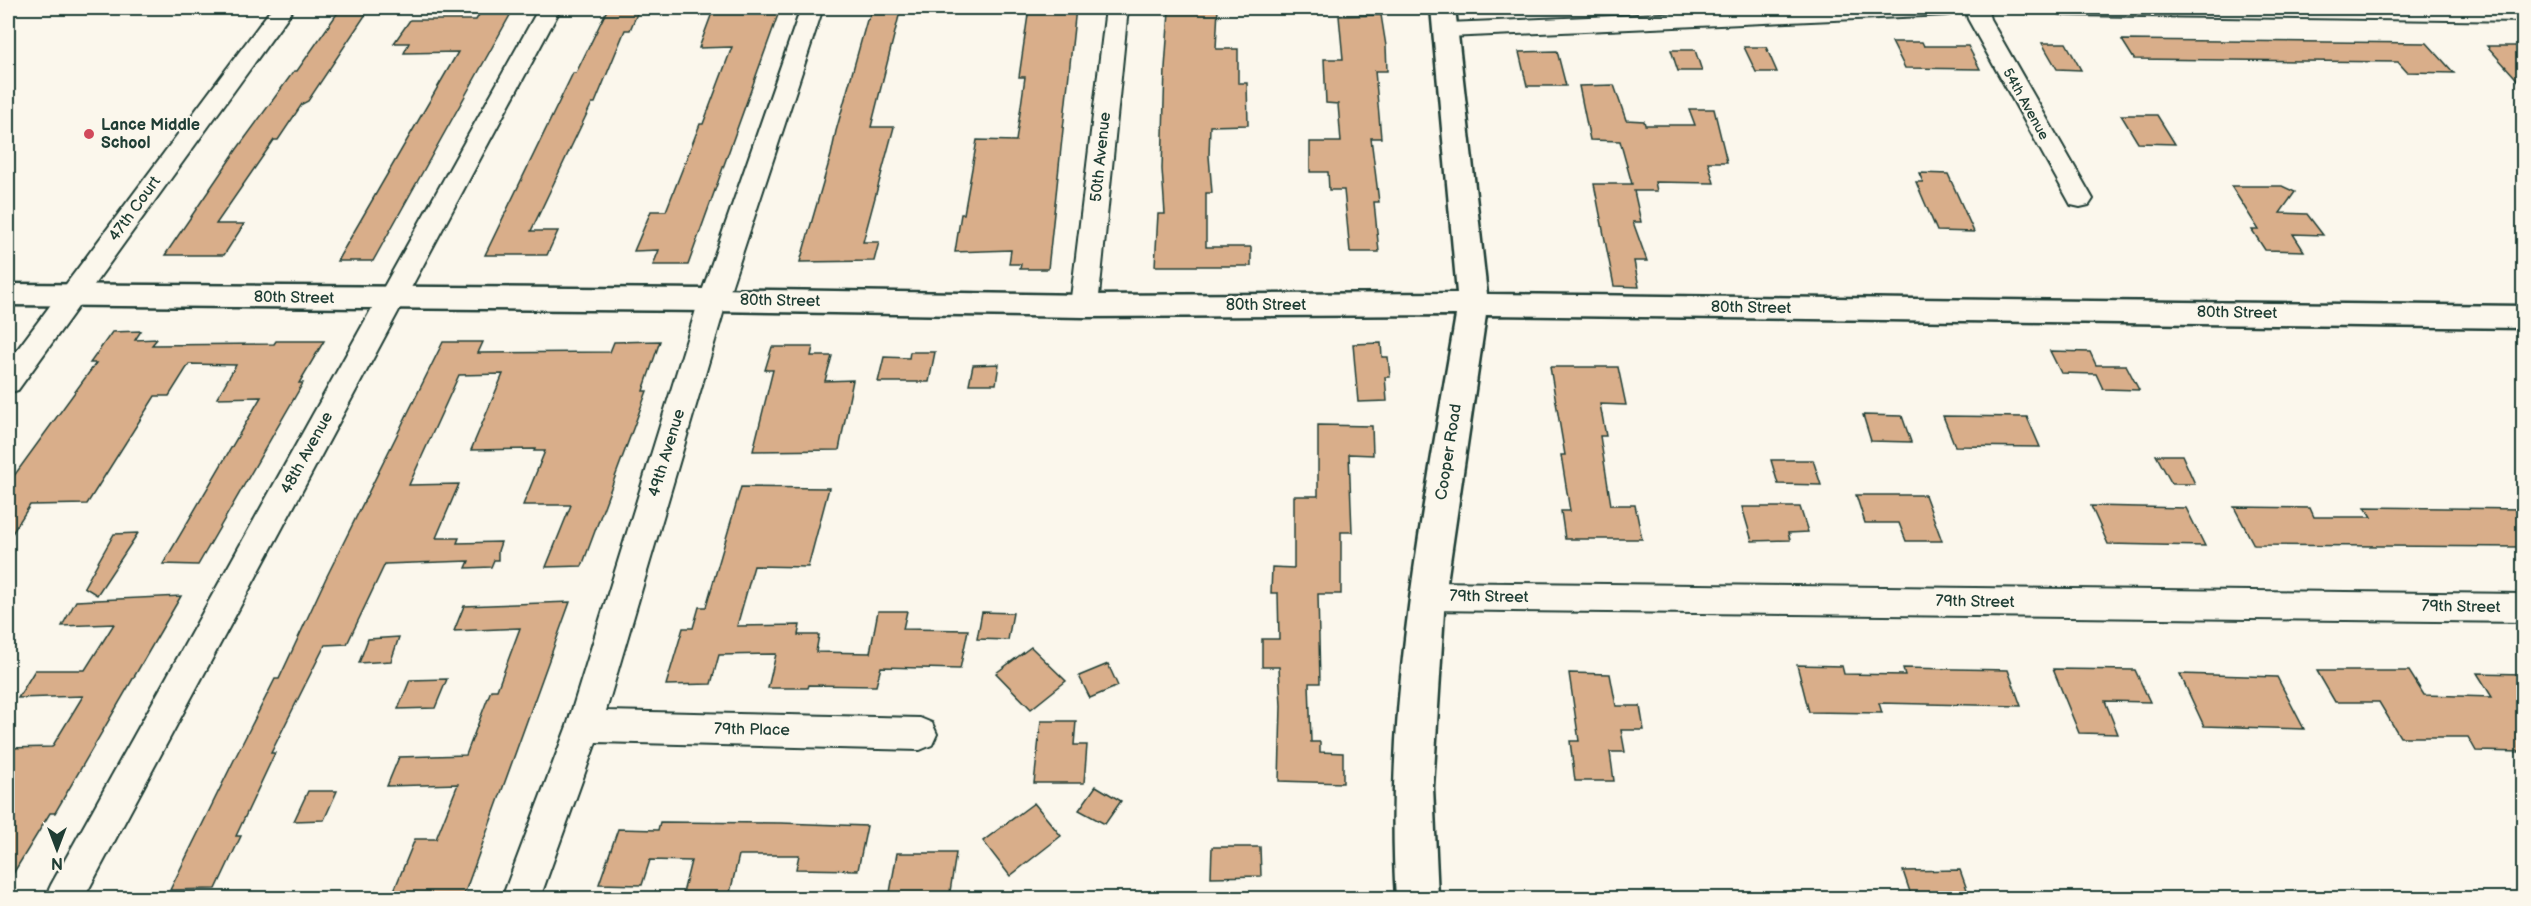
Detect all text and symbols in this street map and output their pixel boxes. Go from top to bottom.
street label: 54th Avenue [1999,65,2053,143]
street label: 50th Avenue [1087,111,1115,203]
place label: Lance Middle School [101,116,200,153]
marker: Lance Middle School [82,127,96,141]
street label: 47th Court [105,173,165,245]
street label: 80th Street [254,288,334,308]
street label: 80th Street [740,291,820,311]
street label: 80th Street [1226,296,1306,315]
street label: 80th Street [1711,298,1791,318]
street label: 80th Street [2197,303,2277,323]
street label: Cooper Road [1432,403,1466,501]
street label: 49th Avenue [645,406,690,499]
street label: 48th Avenue [277,408,338,497]
street label: 79th Street [1449,587,1529,607]
street label: 79th Street [1935,592,2015,612]
street label: 79th Street [2421,597,2501,617]
street label: 79th Place [714,720,791,740]
north arrow [27,819,87,879]
text: N [51,853,63,872]

